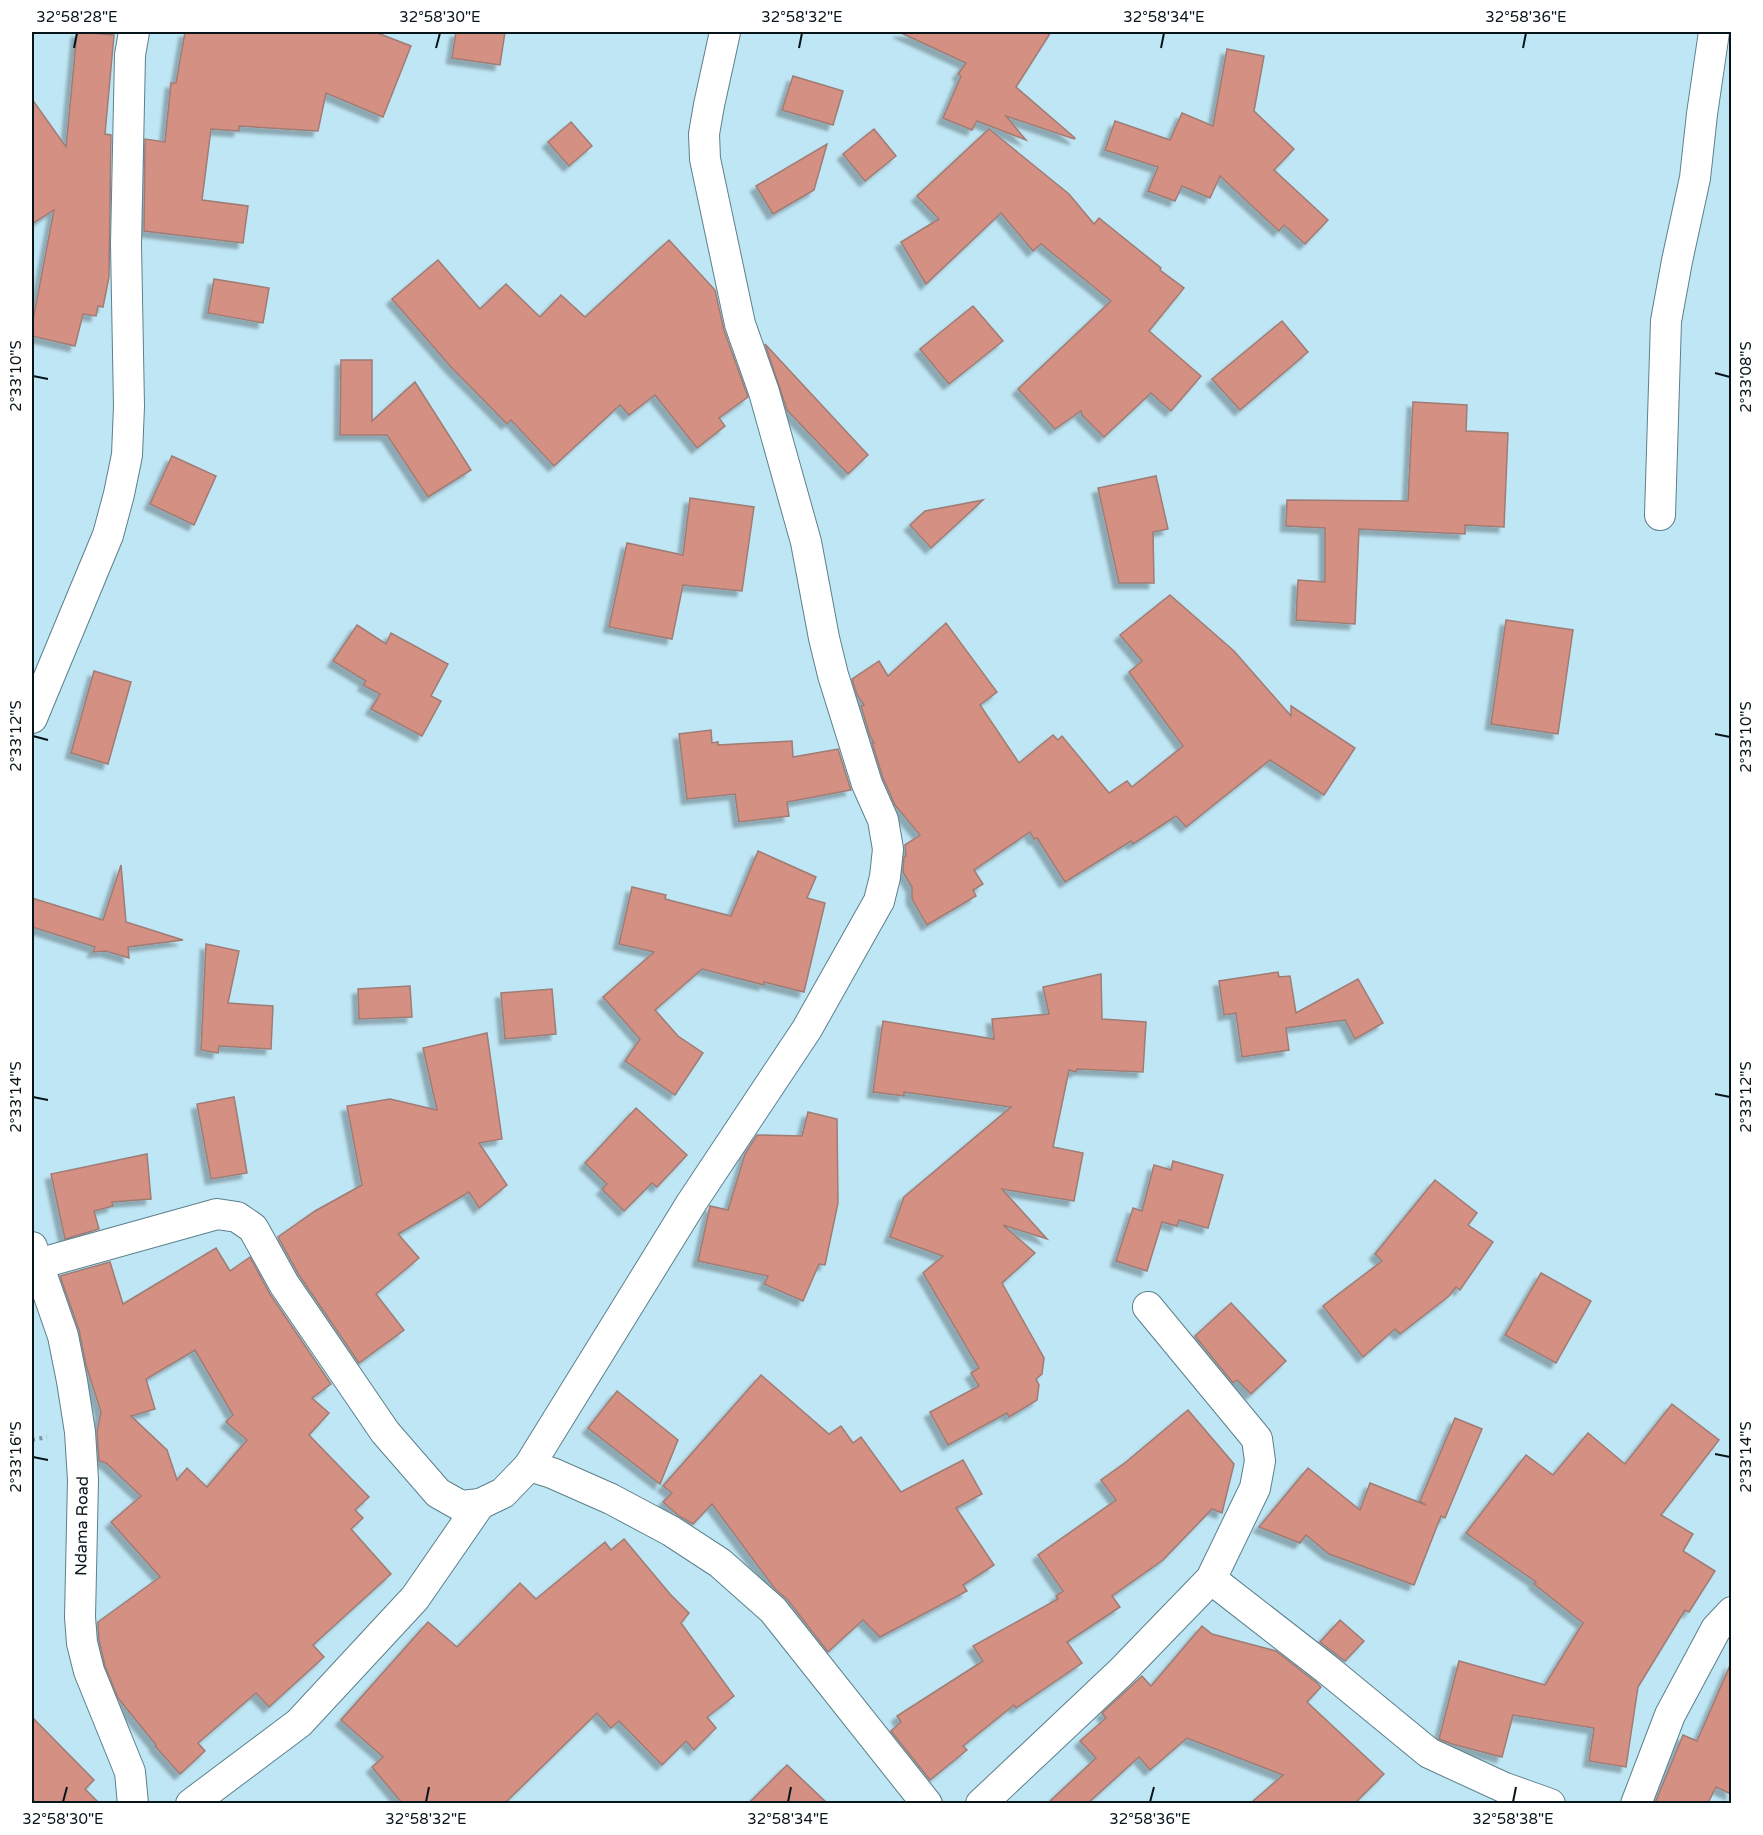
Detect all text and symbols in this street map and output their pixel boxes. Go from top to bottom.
text: 32°58'28"E [36,8,118,26]
text: 32°58'30"E [399,8,481,26]
text: 32°58'32"E [761,8,843,26]
text: 32°58'34"E [1123,8,1205,26]
text: 32°58'36"E [1485,8,1567,26]
text: 2°33'10"S [7,340,25,412]
text: 2°33'08"S [1737,341,1755,413]
text: 2°33'12"S [7,700,25,772]
text: 2°33'10"S [1737,701,1755,773]
text: 2°33'14"S [7,1061,25,1133]
text: 2°33'12"S [1737,1061,1755,1133]
text: 2°33'16"S [7,1421,25,1493]
text: 2°33'14"S [1737,1421,1755,1493]
street label: Ndama Road [71,1476,93,1576]
text: 32°58'30"E [22,1810,104,1828]
text: 32°58'32"E [385,1810,467,1828]
text: 32°58'34"E [747,1810,829,1828]
text: 32°58'36"E [1109,1810,1191,1828]
text: 32°58'38"E [1472,1810,1554,1828]

